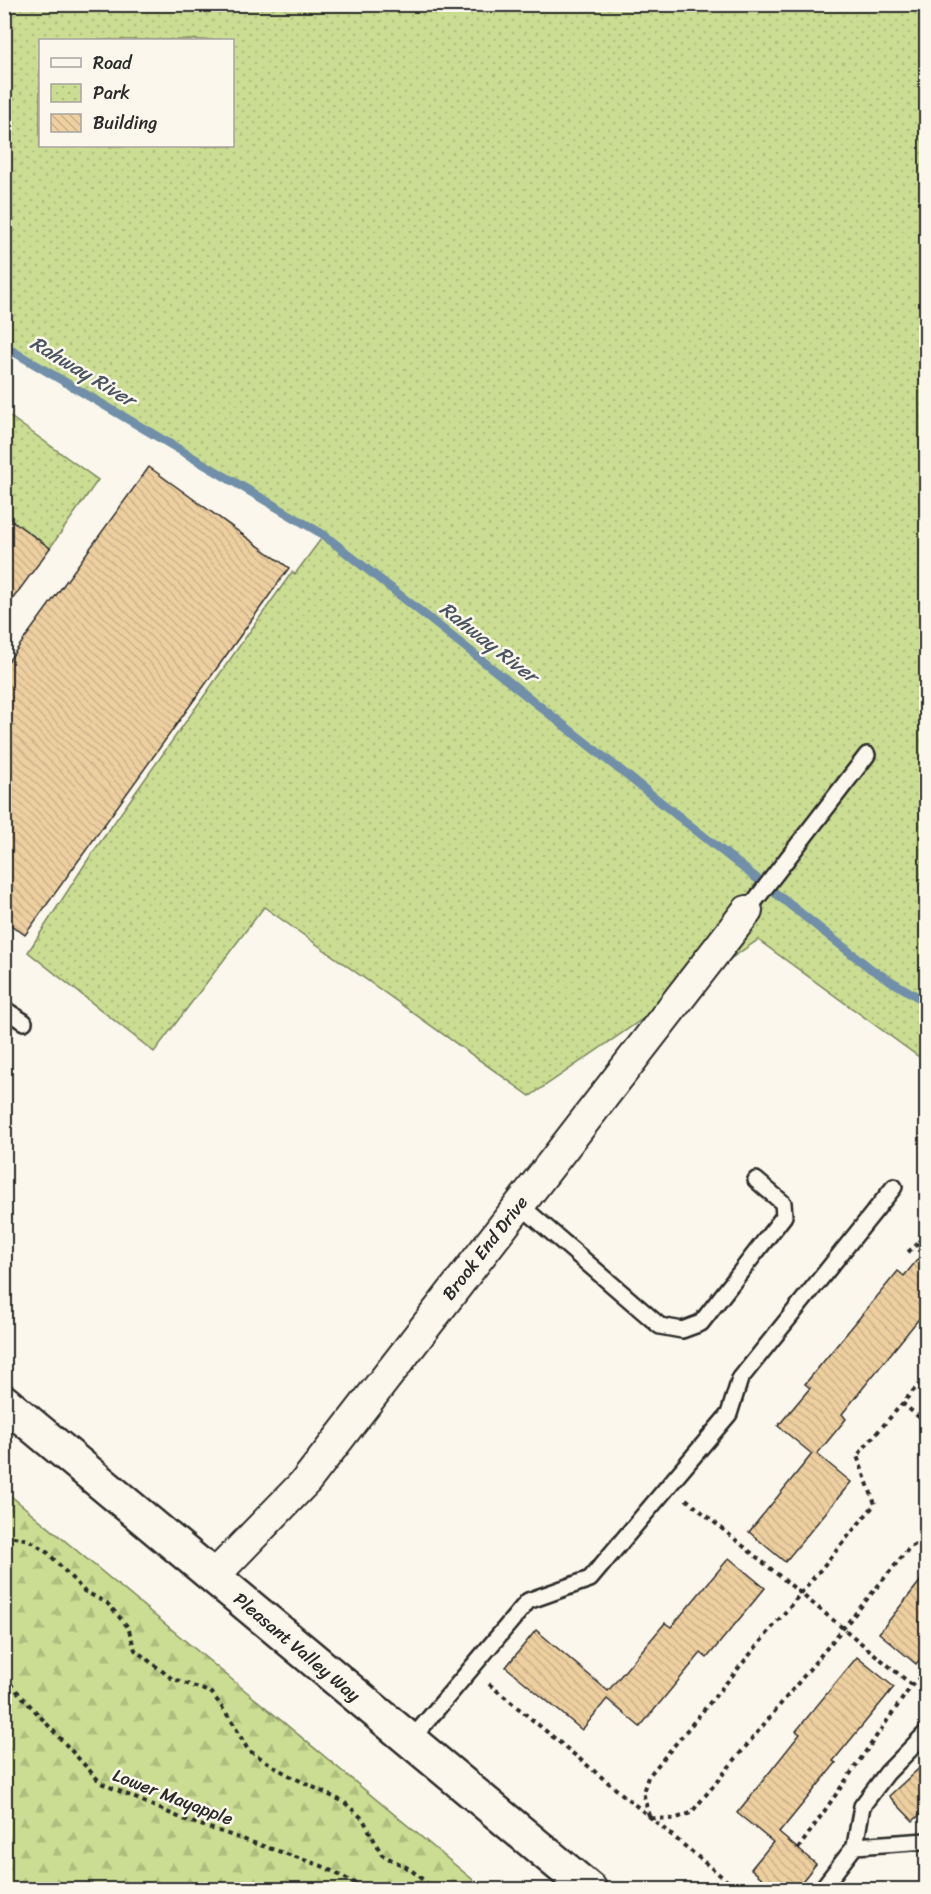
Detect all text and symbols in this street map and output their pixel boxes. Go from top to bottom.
legend [39,39,234,147]
text: Road [93,47,133,79]
text: Park [93,77,130,109]
text: Building [93,107,157,139]
water label: Rahway River [23,326,145,419]
water label: Rahway River [432,592,549,695]
street label: Brook End Drive [434,1189,536,1307]
street label: Pleasant Valley Way [226,1584,368,1711]
street label: Lower Mayapple [108,1759,238,1835]

